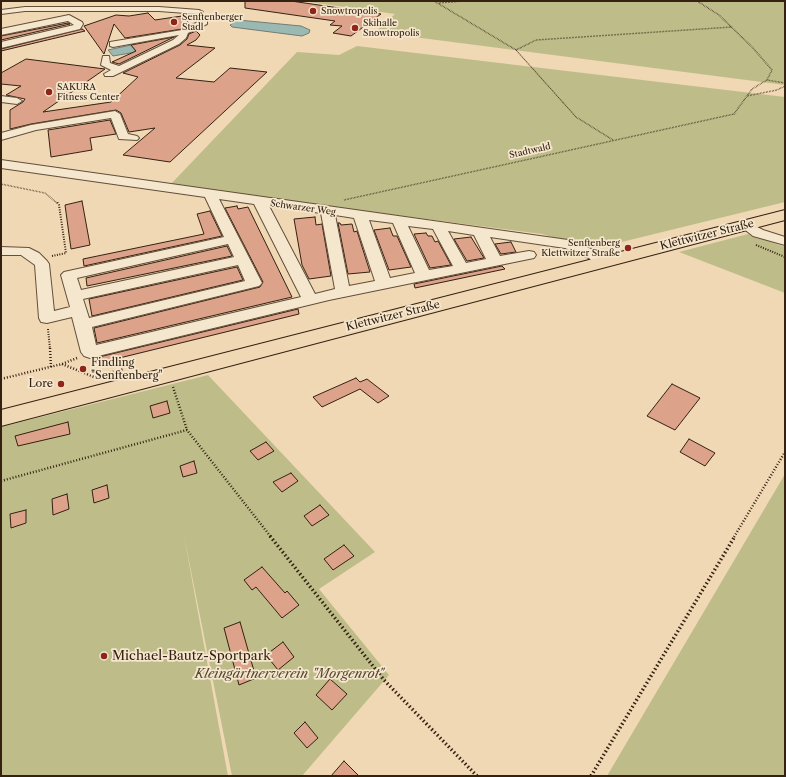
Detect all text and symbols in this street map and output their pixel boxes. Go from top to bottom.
marker: Snowtropolis [308,6,318,16]
place label: Snowtropolis [321,6,378,16]
place label: Senftenberger Stadl [182,12,243,33]
marker: Senftenberger Stadl [169,17,179,27]
place label: Skihalle Snowtropolis [363,18,420,39]
marker: Skihalle Snowtropolis [350,23,360,33]
place label: SAKURA Fitness Center [57,82,119,103]
marker: SAKURA Fitness Center [44,87,54,97]
street label: Stadtwald [508,141,552,161]
street label: Schwarzer Weg [270,198,336,218]
street label: Klettwitzer Straße [659,217,755,253]
place label: Senftenberg Klettwitzer Straße [541,238,620,259]
marker: Senftenberg Klettwitzer Straße [623,243,633,253]
street label: Klettwitzer Straße [345,298,441,334]
place label: Findling "Senftenberg" [91,356,163,382]
marker: Findling "Senftenberg" [78,364,88,374]
place label: Lore [28,377,53,391]
marker: Lore [56,379,66,389]
place label: Michael-Bautz-Sportpark [112,648,271,664]
marker: Michael-Bautz-Sportpark [99,651,109,661]
park label: Kleingärtnerverein "Morgenrot" [195,666,383,682]

